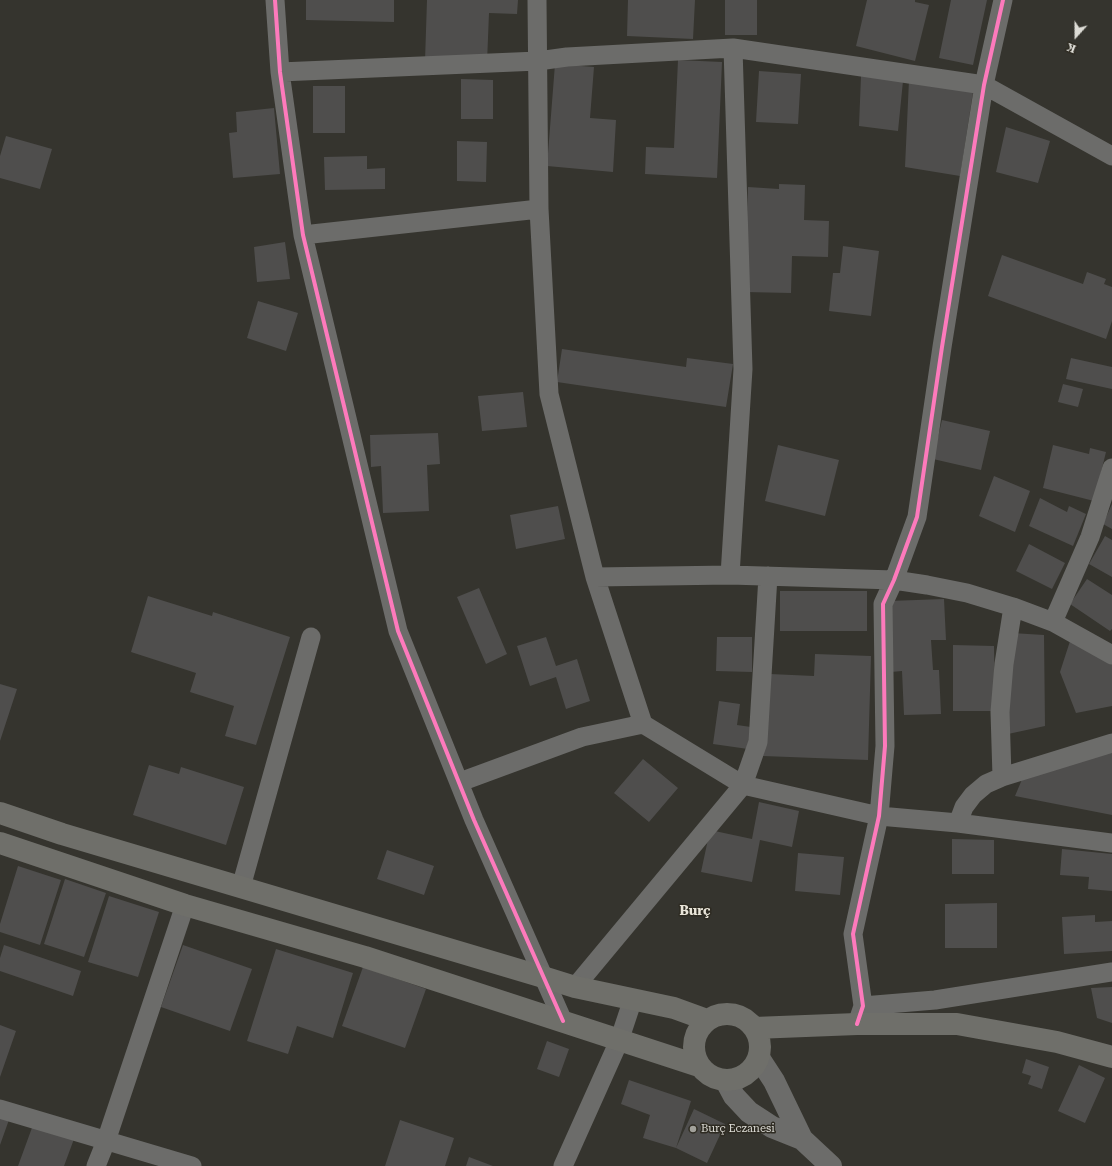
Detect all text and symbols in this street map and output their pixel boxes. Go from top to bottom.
north arrow [1056,16,1096,56]
text: K [1065,40,1078,55]
district label: Burç [679,903,711,919]
place label: Burç Eczanesi [701,1122,775,1136]
marker: Burç Eczanesi [688,1124,698,1134]

